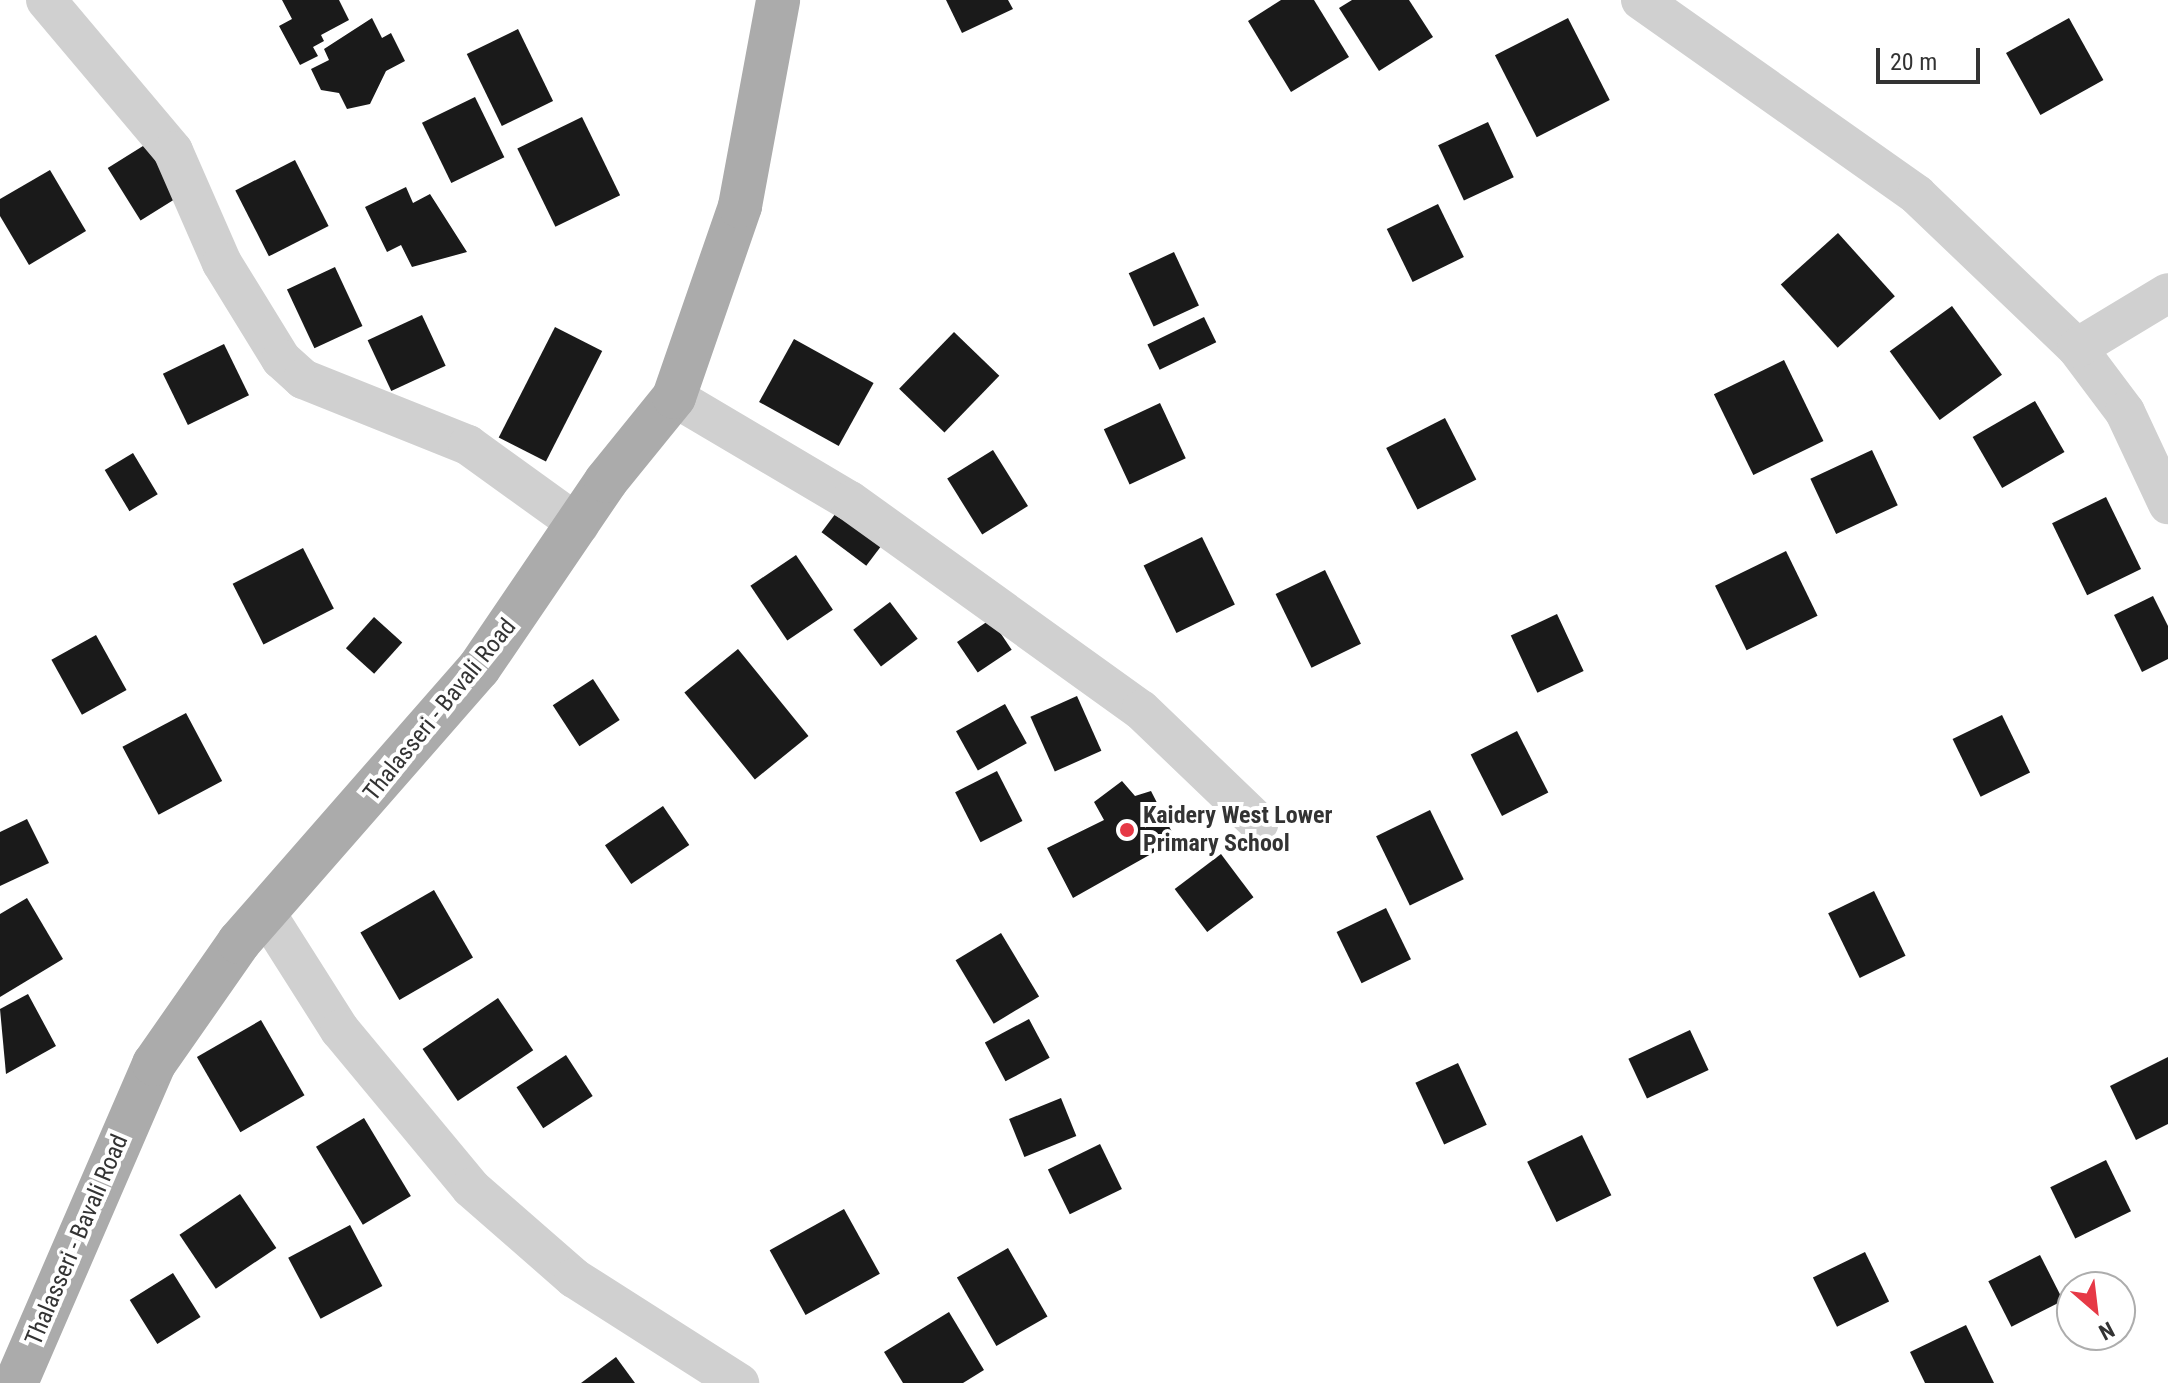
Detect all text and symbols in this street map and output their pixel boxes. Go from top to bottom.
scale bar [1880,32,1984,82]
text: 20 m [1890,48,1937,76]
street label: Thalasseri - Bavali Road [358,613,522,807]
place label: Kaidery West Lower Primary School [1143,802,1332,858]
marker: Kaidery West Lower Primary School [1118,821,1136,839]
street label: Thalasseri - Bavali Road [20,1130,134,1350]
north arrow [2056,1271,2136,1351]
text: N [2095,1317,2118,1345]

